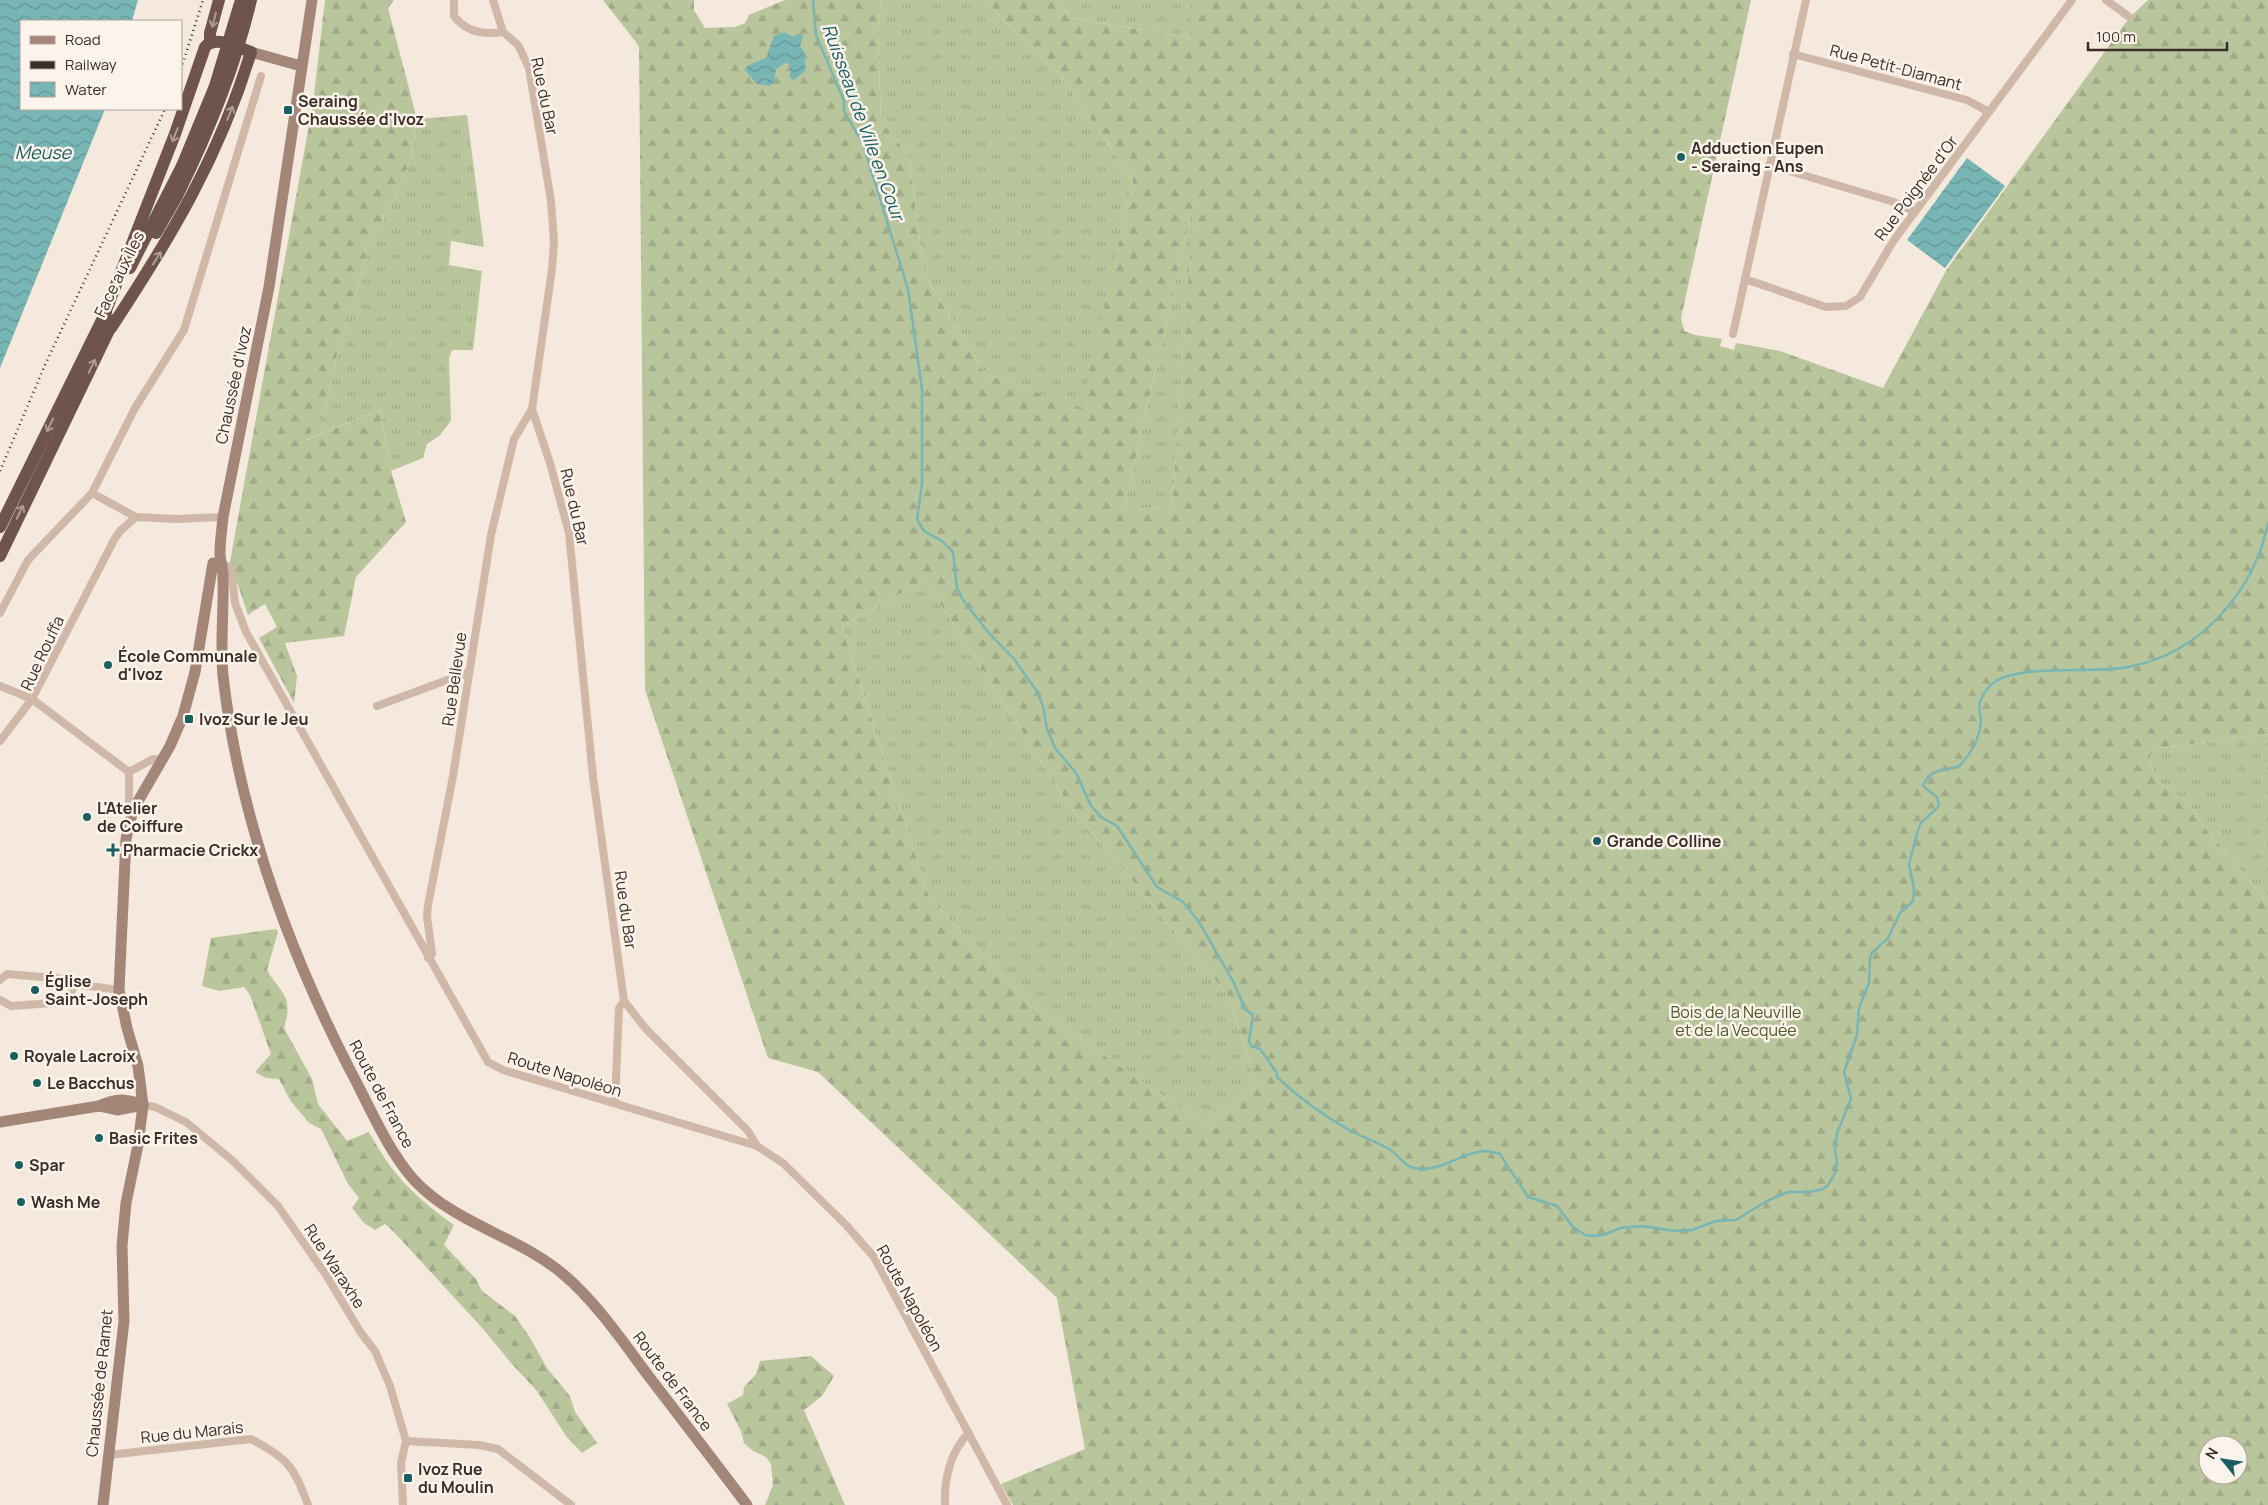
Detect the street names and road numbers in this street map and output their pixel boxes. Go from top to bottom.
street label: Rue Petit-Diamant [1827,39,1965,95]
street label: Rue du Bar [526,55,564,137]
street label: Rue Poignée d'Or [1869,131,1963,245]
street label: Face aux Îles [89,227,149,321]
street label: Chaussée d'Ivoz [210,324,256,446]
street label: Rue du Bar [555,466,595,548]
street label: Rue Rouffa [15,612,69,694]
street label: Rue Bellevue [437,631,471,727]
street label: Rue du Bar [610,869,642,951]
street label: Route de France [344,1036,420,1152]
street label: Route Napoléon [505,1046,625,1102]
street label: Rue Waraxhe [299,1219,371,1313]
street label: Route Napoléon [872,1241,948,1355]
street label: Chaussée de Ramet [80,1308,118,1458]
street label: Route de France [628,1327,718,1435]
street label: Rue du Marais [140,1416,244,1448]

